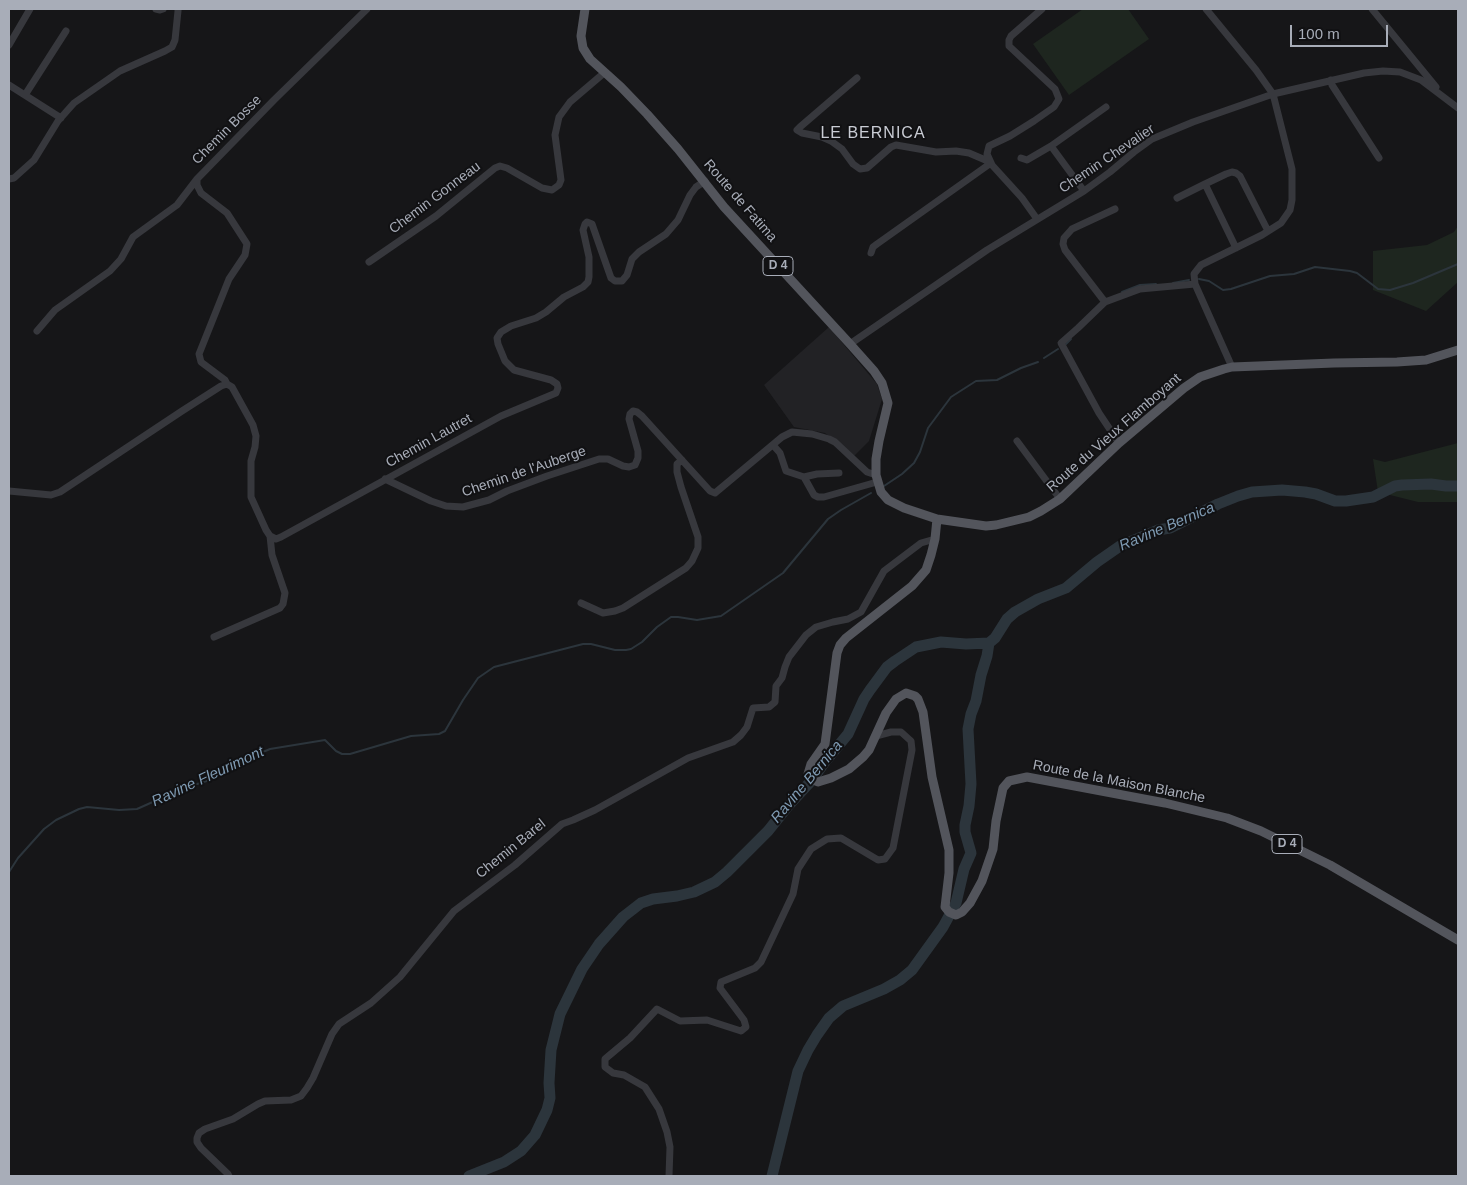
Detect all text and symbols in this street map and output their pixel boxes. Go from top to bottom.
scale bar [1292,15,1390,47]
text: 100 m [1298,25,1340,42]
street label: Chemin Bosse [189,92,265,168]
street label: Chemin Chevalier [1056,121,1158,197]
district label: LE BERNICA [819,124,927,144]
street label: Route de Fatima [700,156,780,246]
street label: Chemin Gonneau [386,158,484,238]
road number: D 4 [763,256,793,276]
street label: Route du Vieux Flamboyant [1043,370,1185,496]
street label: Chemin Lautret [383,410,475,472]
street label: Chemin de l'Auberge [460,443,588,501]
water label: Ravine Bernica [1117,499,1217,555]
water label: Ravine Bernica [767,737,847,827]
water label: Ravine Fleurimont [149,743,267,811]
street label: Route de la Maison Blanche [1031,757,1207,807]
street label: Chemin Barel [473,816,549,882]
road number: D 4 [1272,834,1302,854]

